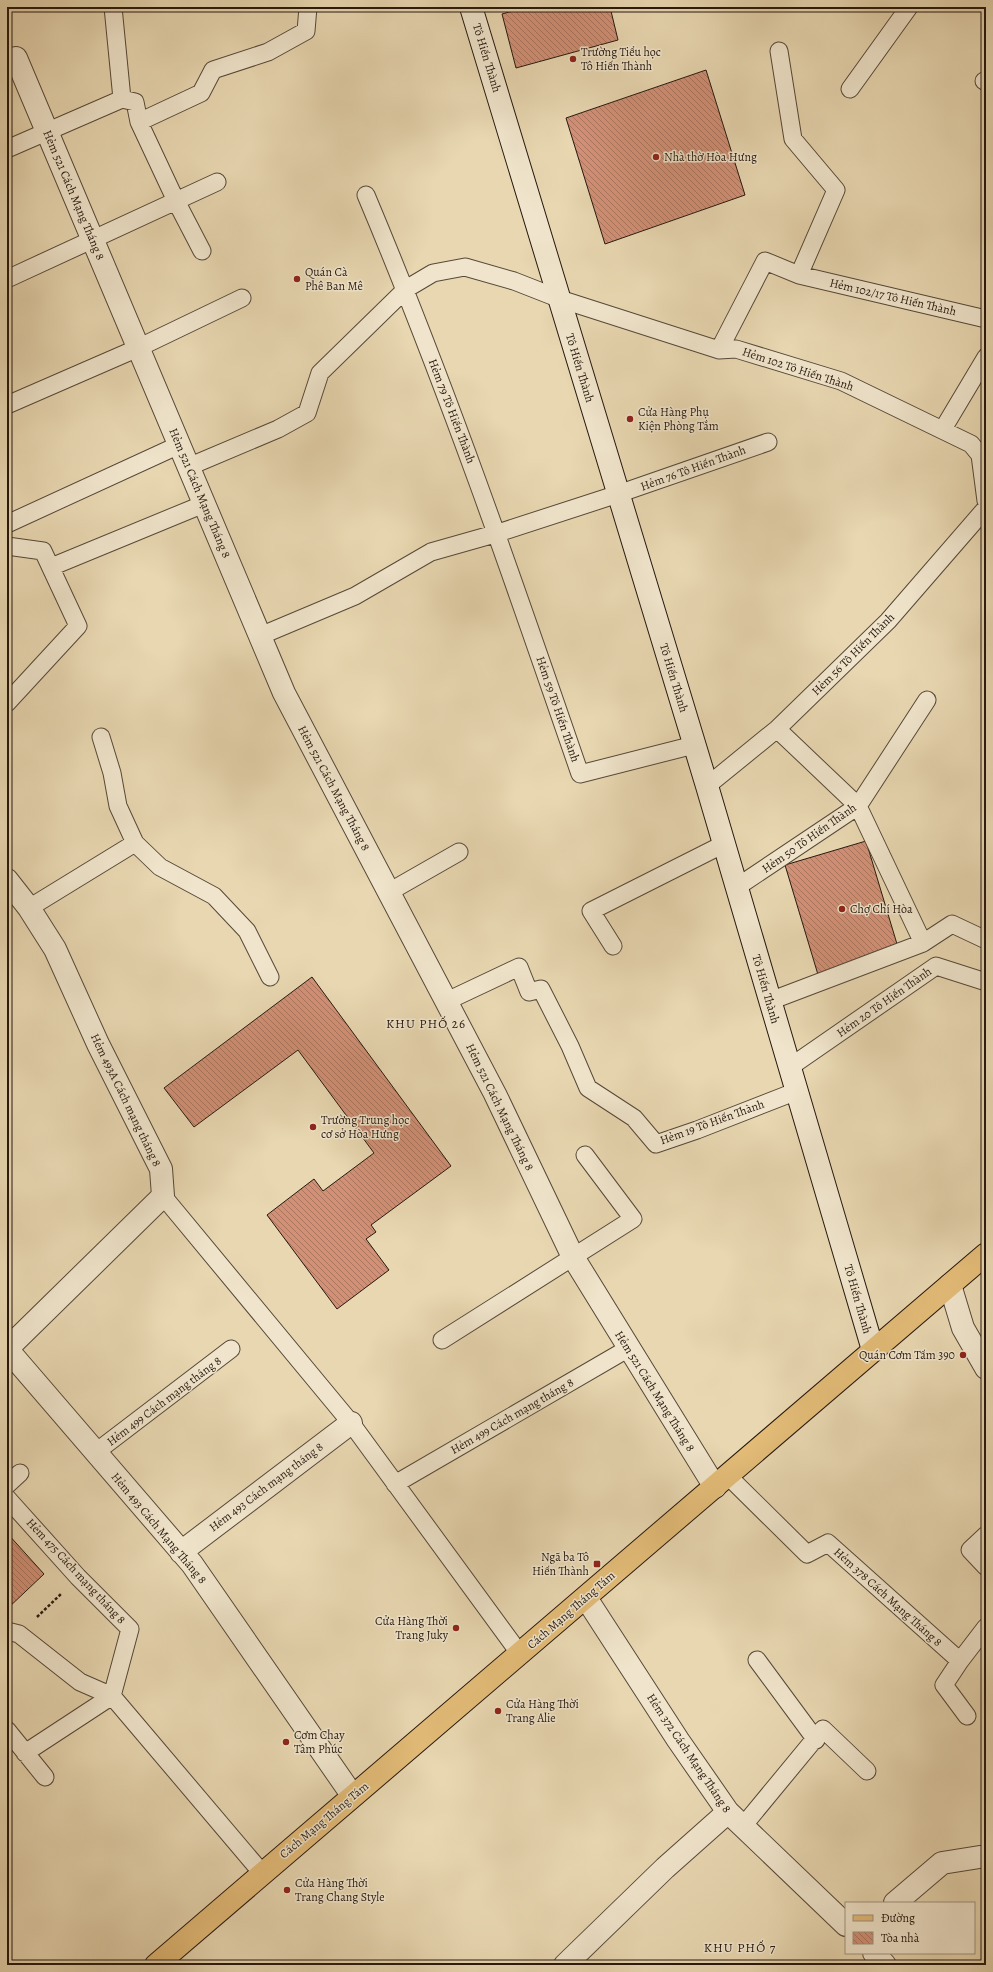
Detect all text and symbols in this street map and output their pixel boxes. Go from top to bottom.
street label: Tô Hiến Thành [469,22,505,95]
place label: Trường Tiểu học Tô Hiến Thành [581,44,661,74]
marker: Trường Tiểu học Tô Hiến Thành [568,54,578,64]
street label: Hẻm 521 Cách Mạng Tháng 8 [39,128,109,263]
place label: Nhà thờ Hòa Hưng [664,149,757,165]
marker: Nhà thờ Hòa Hưng [651,152,661,162]
place label: Quán Cà Phê Ban Mê [305,264,363,294]
marker: Quán Cà Phê Ban Mê [292,274,302,284]
street label: Hẻm 102/17 Tô Hiến Thành [828,275,958,319]
street label: Tô Hiến Thành [562,332,598,405]
street label: Hẻm 102 Tô Hiến Thành [740,343,856,395]
street label: Hẻm 79 Tô Hiến Thành [425,356,480,466]
place label: Cửa Hàng Phụ Kiện Phòng Tắm [638,404,719,434]
marker: Cửa Hàng Phụ Kiện Phòng Tắm [625,414,635,424]
street label: Hẻm 521 Cách Mạng Tháng 8 [165,426,235,561]
street label: Hẻm 76 Tô Hiến Thành [638,441,748,494]
street label: Hẻm 56 Tô Hiến Thành [808,609,898,699]
street label: Tô Hiến Thành [656,642,692,715]
street label: Hẻm 59 Tô Hiến Thành [532,654,584,765]
street label: Hẻm 521 Cách Mạng Tháng 8 [294,723,374,854]
street label: Hẻm 50 Tô Hiến Thành [759,799,860,877]
place label: Chợ Chí Hòa [850,901,913,917]
marker: Chợ Chí Hòa [837,904,847,914]
street label: Tô Hiến Thành [748,953,784,1026]
street label: Hẻm 20 Tô Hiến Thành [833,963,935,1041]
district label: KHU PHỐ 26 [386,1015,466,1032]
street label: Hẻm 493A Cách mạng tháng 8 [87,1031,165,1169]
street label: Hẻm 521 Cách Mạng Tháng 8 [462,1041,538,1173]
street label: Hẻm 19 Tô Hiến Thành [658,1096,767,1148]
place label: Trường Trung học cơ sở Hòa Hưng [321,1112,409,1142]
marker: Trường Trung học cơ sở Hòa Hưng [308,1122,318,1132]
street label: Tô Hiến Thành [840,1263,876,1336]
street label: Hẻm 521 Cách Mạng Tháng 8 [611,1328,699,1455]
place label: Quán Cơm Tấm 390 [859,1347,955,1363]
marker: Quán Cơm Tấm 390 [958,1350,968,1360]
street label: Hẻm 499 Cách mạng tháng 8 [103,1353,225,1449]
street label: Hẻm 499 Cách mạng tháng 8 [448,1374,577,1458]
street label: Hẻm 493 Cách mạng tháng 8 [206,1439,326,1535]
street label: Hẻm 493 Cách Mạng Tháng 8 [108,1469,210,1587]
street label: Hẻm 475 Cách mạng tháng 8 [23,1515,129,1627]
street label: Hẻm 378 Cách Mạng Tháng 8 [830,1544,946,1650]
place label: Ngã ba Tô Hiến Thành [532,1549,590,1579]
marker: Ngã ba Tô Hiến Thành [592,1559,602,1569]
street label: Cách Mạng Tháng Tám [524,1567,618,1653]
place label: Cửa Hàng Thời Trang Juky [375,1613,449,1643]
marker: Cửa Hàng Thời Trang Juky [451,1623,461,1633]
street label: Hẻm 372 Cách Mạng Tháng 8 [643,1690,735,1816]
place label: Cửa Hàng Thời Trang Alie [506,1696,579,1726]
marker: Cửa Hàng Thời Trang Alie [493,1706,503,1716]
place label: Cơm Chay Tâm Phúc [294,1727,345,1757]
marker: Cơm Chay Tâm Phúc [281,1737,291,1747]
street label: Cách Mạng Tháng Tám [276,1778,372,1862]
place label: Cửa Hàng Thời Trang Chang Style [295,1875,385,1905]
marker: Cửa Hàng Thời Trang Chang Style [282,1885,292,1895]
legend [845,1902,975,1954]
text: Đường [881,1910,915,1926]
text: Tòa nhà [881,1930,920,1946]
district label: KHU PHỐ 7 [704,1939,776,1956]

